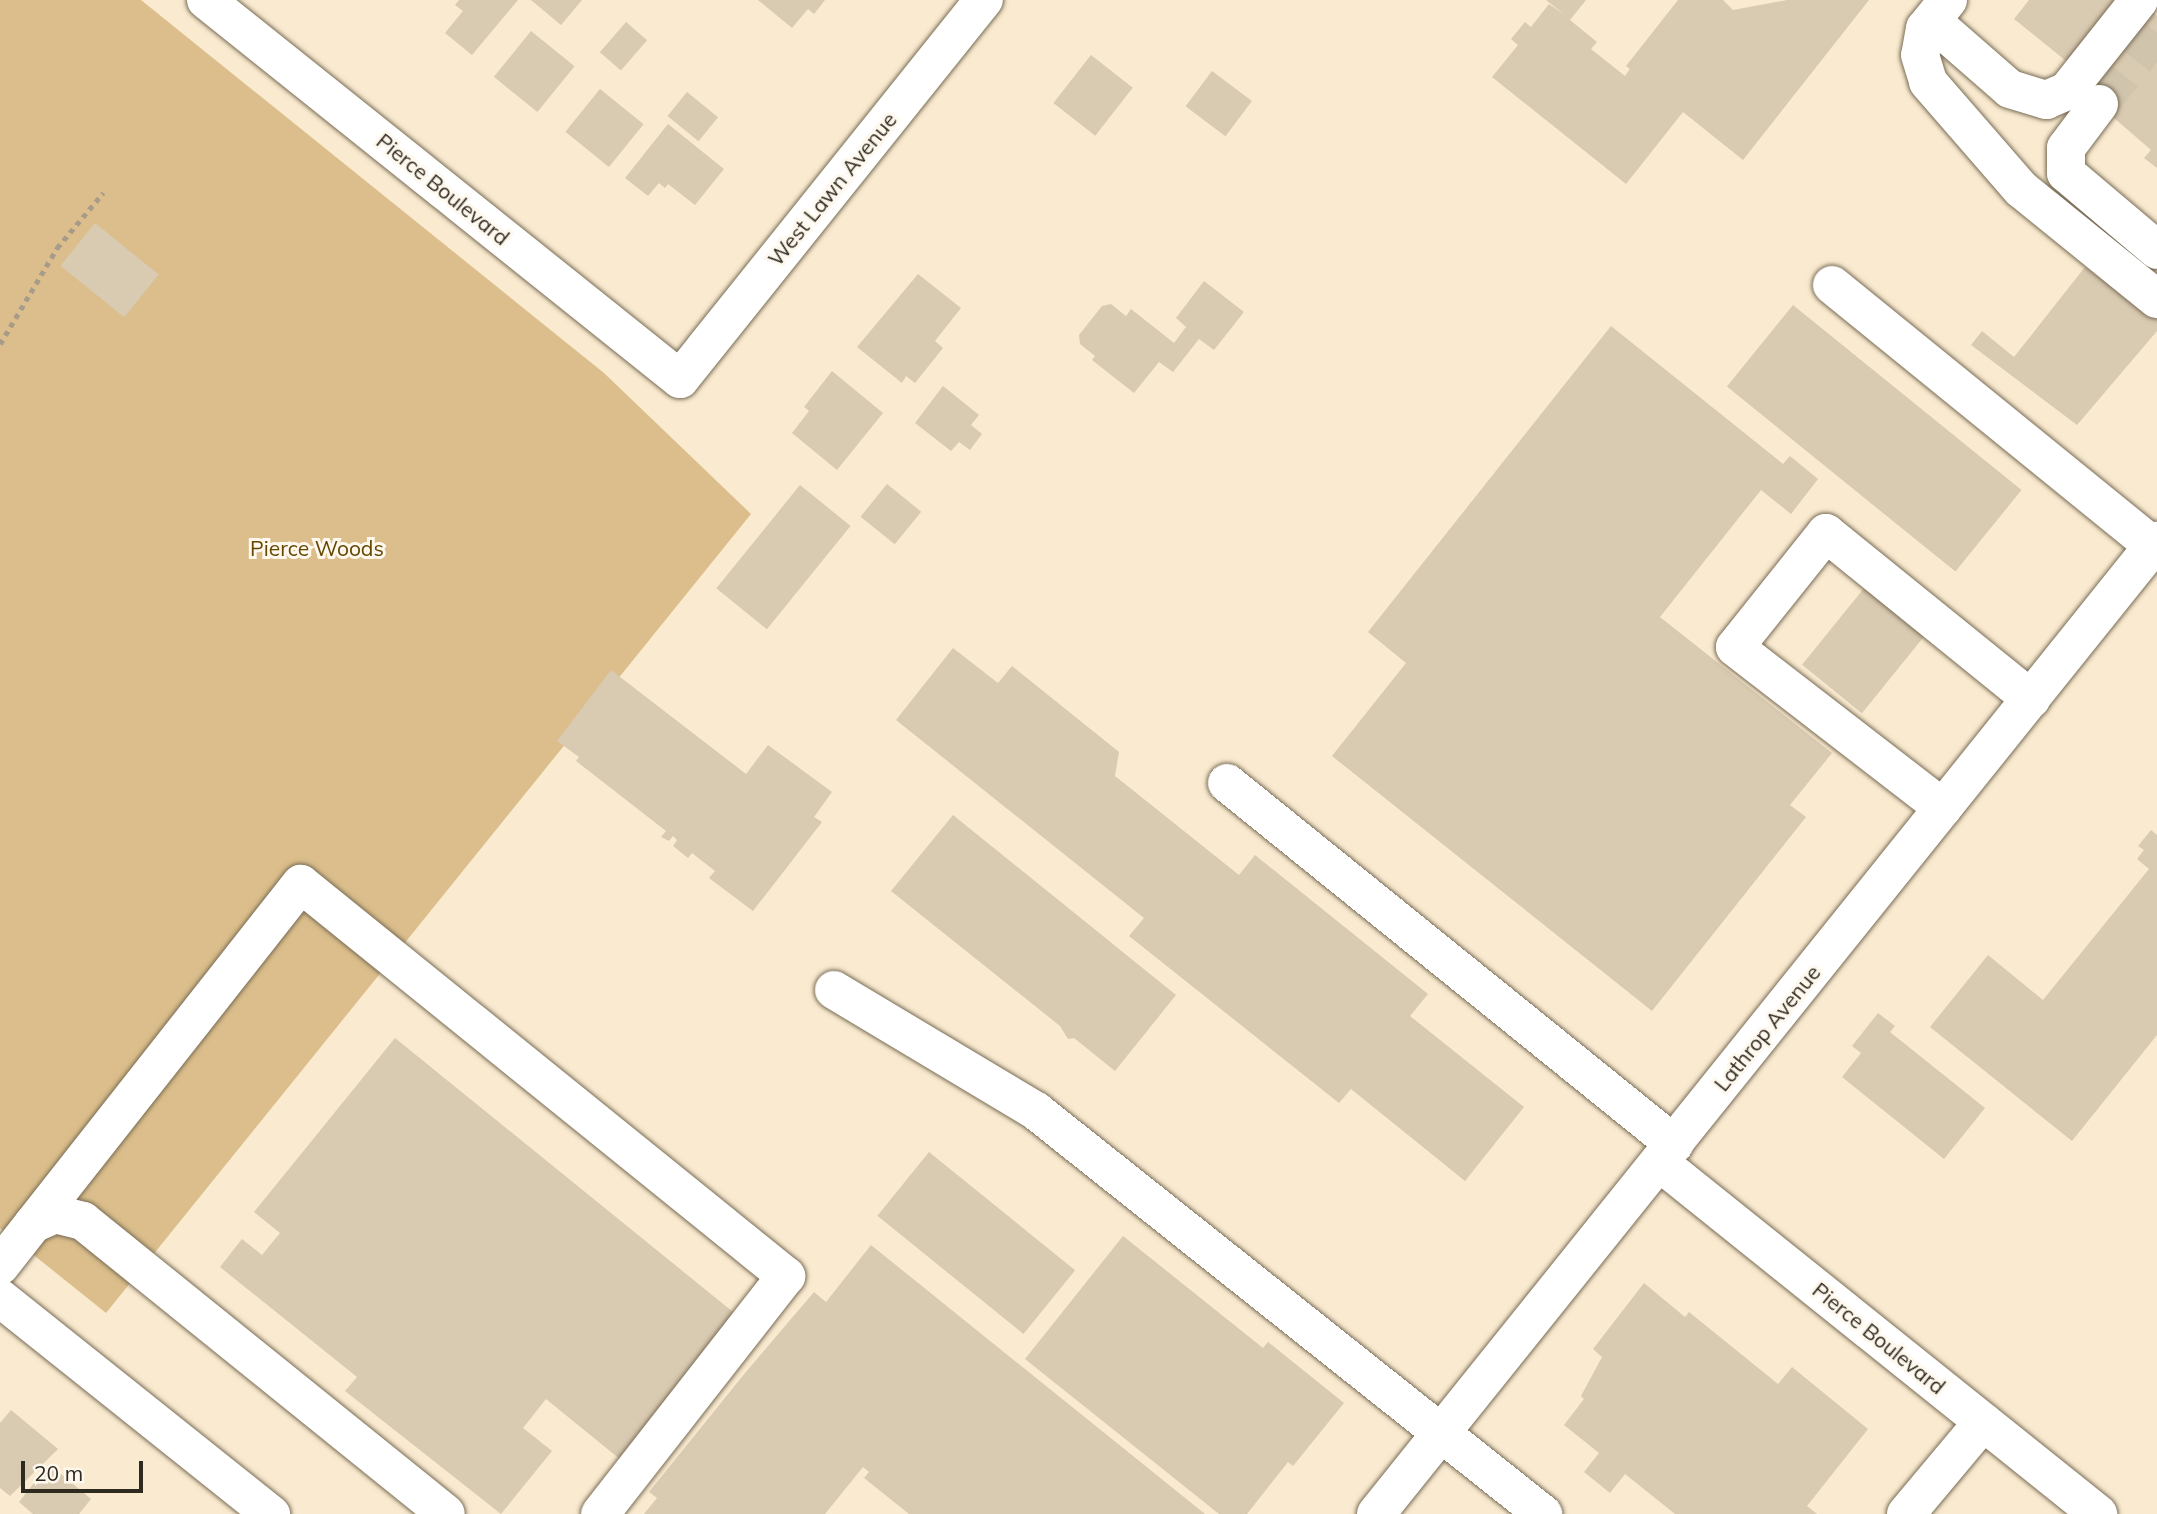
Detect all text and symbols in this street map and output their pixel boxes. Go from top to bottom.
street label: West Lawn Avenue [762,107,902,271]
street label: Pierce Boulevard [372,128,514,250]
park label: Pierce Woods [250,535,384,561]
street label: Lathrop Avenue [1709,960,1825,1096]
street label: Pierce Boulevard [1808,1277,1950,1399]
scale bar [24,1448,147,1492]
text: 20 m [34,1460,83,1486]

